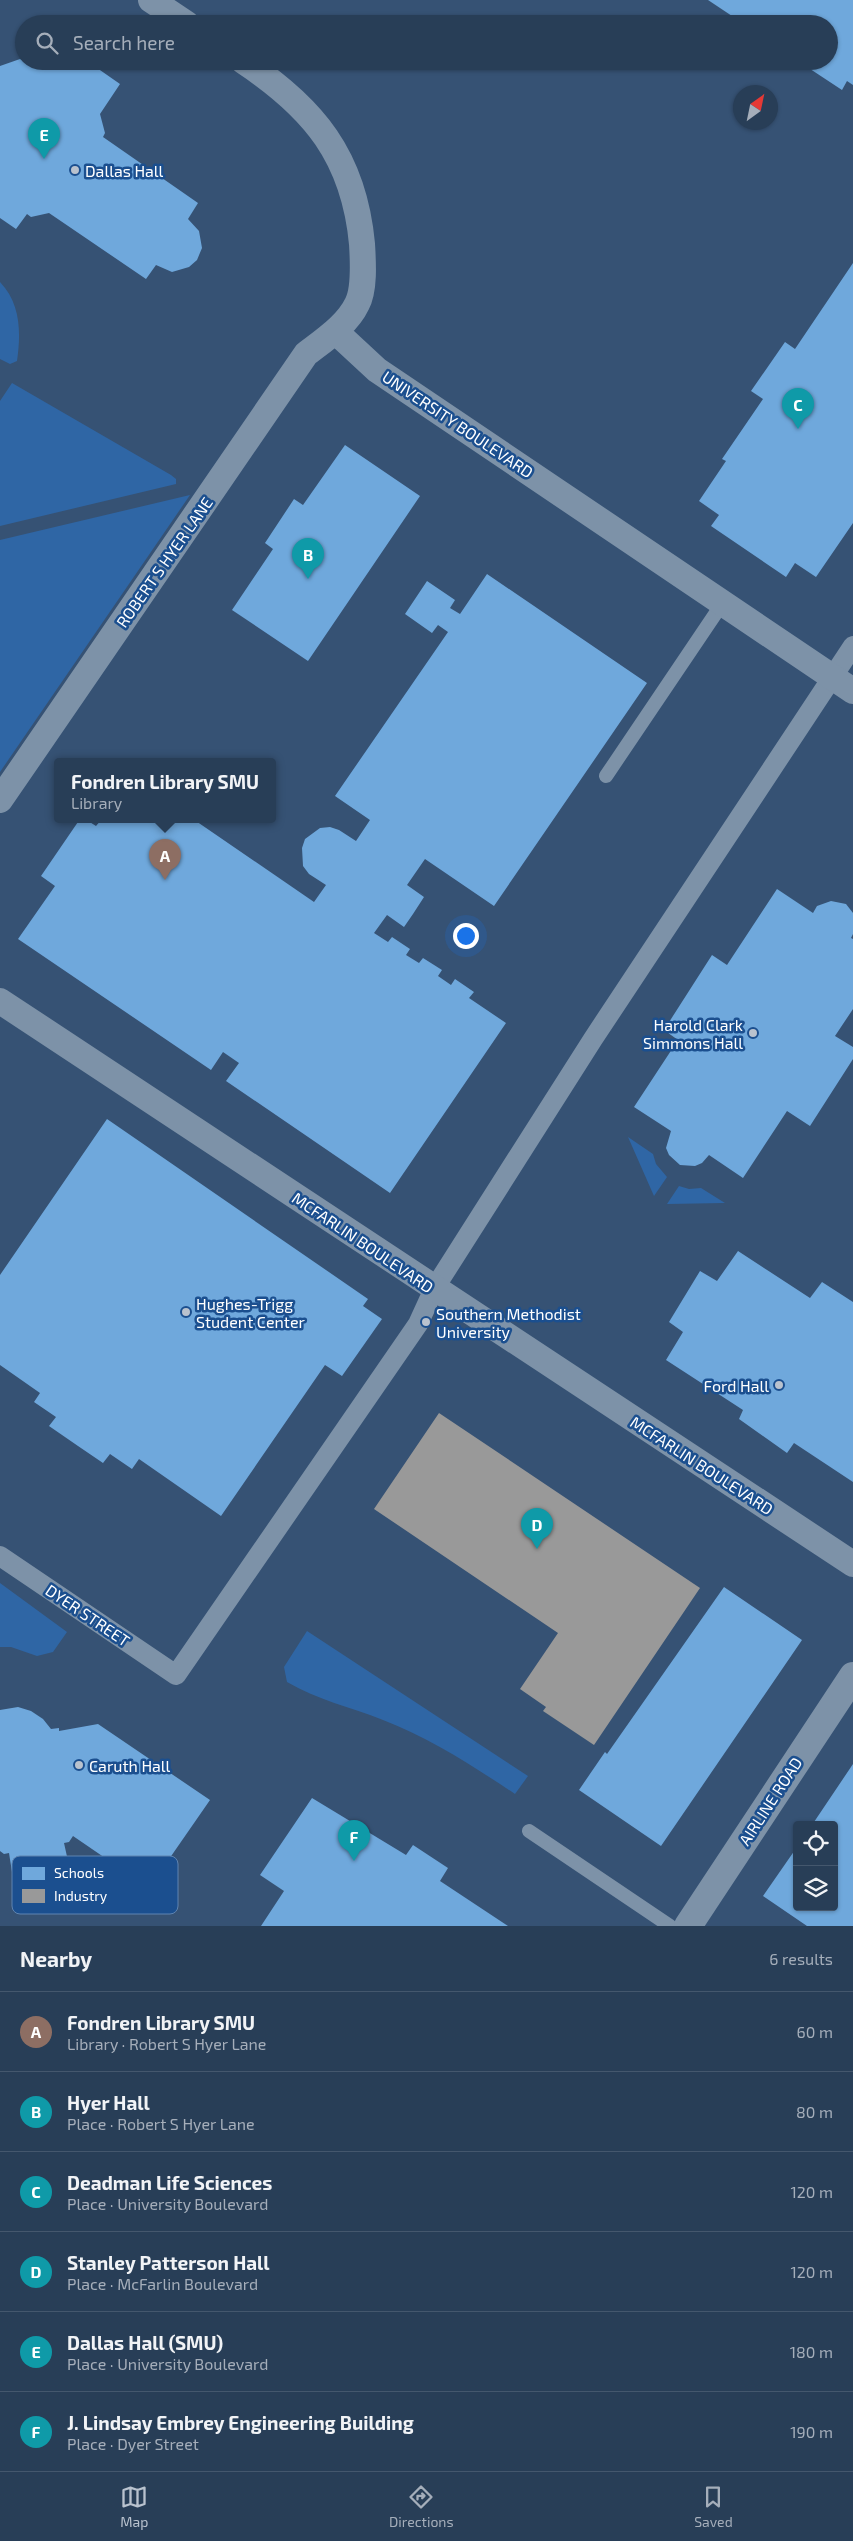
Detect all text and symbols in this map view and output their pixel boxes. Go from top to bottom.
search box [15,15,838,70]
icon: search [33,29,61,57]
text: Search here [73,31,175,54]
north arrow [733,85,778,130]
pin: E [28,118,60,159]
place label: Dallas Hall [85,161,164,180]
marker: Dallas Hall [69,164,81,176]
street label: UNIVERSITY BOULEVARD [379,366,537,482]
pin: C [782,388,814,429]
street label: ROBERT S HYER LANE [112,493,216,631]
pin: B [292,538,324,579]
popup [54,758,276,823]
text: Fondren Library SMU [71,770,259,793]
text: Library [71,793,122,812]
pin: A [149,839,181,880]
your location [453,923,479,949]
place label: Harold Clark Simmons Hall [643,1015,743,1052]
marker: Harold Clark Simmons Hall [747,1027,759,1039]
street label: MCFARLIN BOULEVARD [289,1188,437,1296]
place label: Hughes-Trigg Student Center [196,1294,306,1331]
place label: Southern Methodist University [436,1304,581,1341]
marker: Hughes-Trigg Student Center [180,1306,192,1318]
marker: Southern Methodist University [420,1316,432,1328]
place label: Ford Hall [704,1376,769,1395]
marker: Ford Hall [773,1379,785,1391]
street label: MCFARLIN BOULEVARD [627,1412,777,1518]
pin: D [521,1508,553,1549]
street label: DYER STREET [42,1580,134,1650]
street label: AIRLINE ROAD [734,1753,806,1849]
place label: Caruth Hall [89,1756,171,1775]
marker: Caruth Hall [73,1759,85,1771]
pin: F [338,1820,370,1861]
map controls [793,1821,838,1911]
button: locate [793,1821,838,1866]
legend [12,1856,178,1914]
text: Schools [54,1864,104,1881]
button: layers [793,1866,838,1911]
text: Industry [54,1887,108,1904]
text: Nearby [20,1946,92,1971]
text: 6 results [769,1949,833,1968]
text: Fondren Library SMU [67,2011,255,2034]
text: A [31,2022,41,2041]
text: 60 m [797,2022,833,2041]
text: Library · Robert S Hyer Lane [67,2034,266,2053]
text: Hyer Hall [67,2091,150,2114]
text: B [31,2102,41,2121]
text: 80 m [796,2102,833,2121]
text: Place · Robert S Hyer Lane [67,2114,255,2133]
text: Deadman Life Sciences [67,2171,272,2194]
text: C [31,2182,41,2201]
text: 120 m [790,2182,833,2201]
text: Place · University Boulevard [67,2194,268,2213]
text: Stanley Patterson Hall [67,2251,270,2274]
text: D [31,2262,41,2281]
text: 120 m [790,2262,833,2281]
text: Place · McFarlin Boulevard [67,2274,258,2293]
text: Dallas Hall (SMU) [67,2331,223,2354]
text: E [31,2342,41,2361]
text: 180 m [790,2342,833,2361]
text: Place · University Boulevard [67,2354,268,2373]
text: J. Lindsay Embrey Engineering Building [67,2411,414,2434]
text: F [32,2422,40,2441]
text: 190 m [790,2422,833,2441]
text: Place · Dyer Street [67,2434,199,2453]
tab: Map [120,2483,148,2530]
tab: Directions [389,2483,454,2530]
tab: Saved [694,2483,733,2530]

